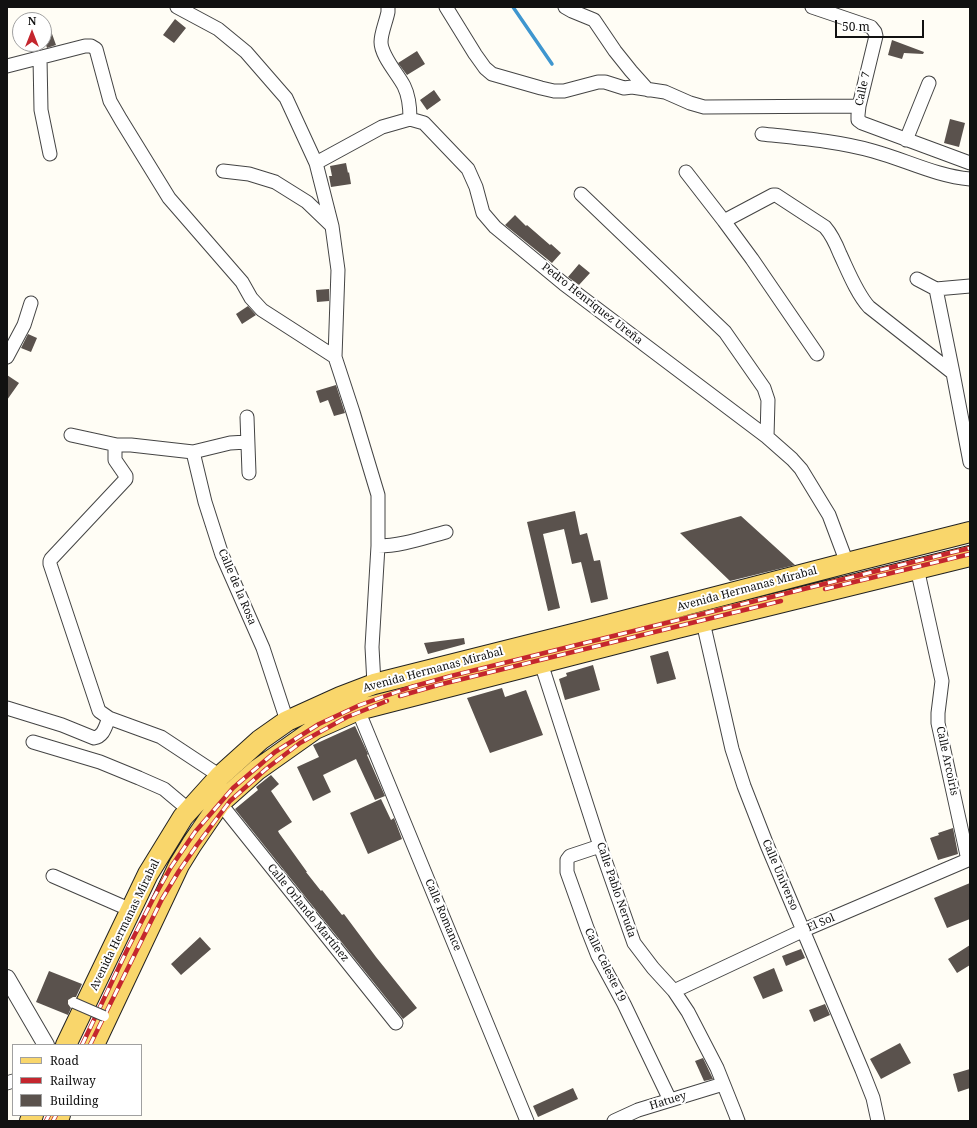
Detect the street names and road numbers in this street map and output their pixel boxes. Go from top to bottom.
street label: Calle 7 [853,71,873,107]
street label: Pedro Henriquez Ureña [539,260,645,348]
street label: Calle de la Rosa [215,547,259,627]
street label: Avenida Hermanas Mirabal [675,564,819,614]
street label: Avenida Hermanas Mirabal [361,645,505,695]
street label: Calle Arcoiris [933,725,961,797]
street label: Calle Universo [759,838,801,912]
street label: Calle Pablo Neruda [593,841,639,939]
street label: Avenida Hermanas Mirabal [87,857,163,993]
street label: Calle Orlando Martínez [264,861,352,965]
street label: Calle Romance [422,877,464,953]
street label: El Sol [805,911,837,935]
street label: Calle Celeste 19 [581,926,629,1004]
street label: Hatuey [648,1089,688,1113]

